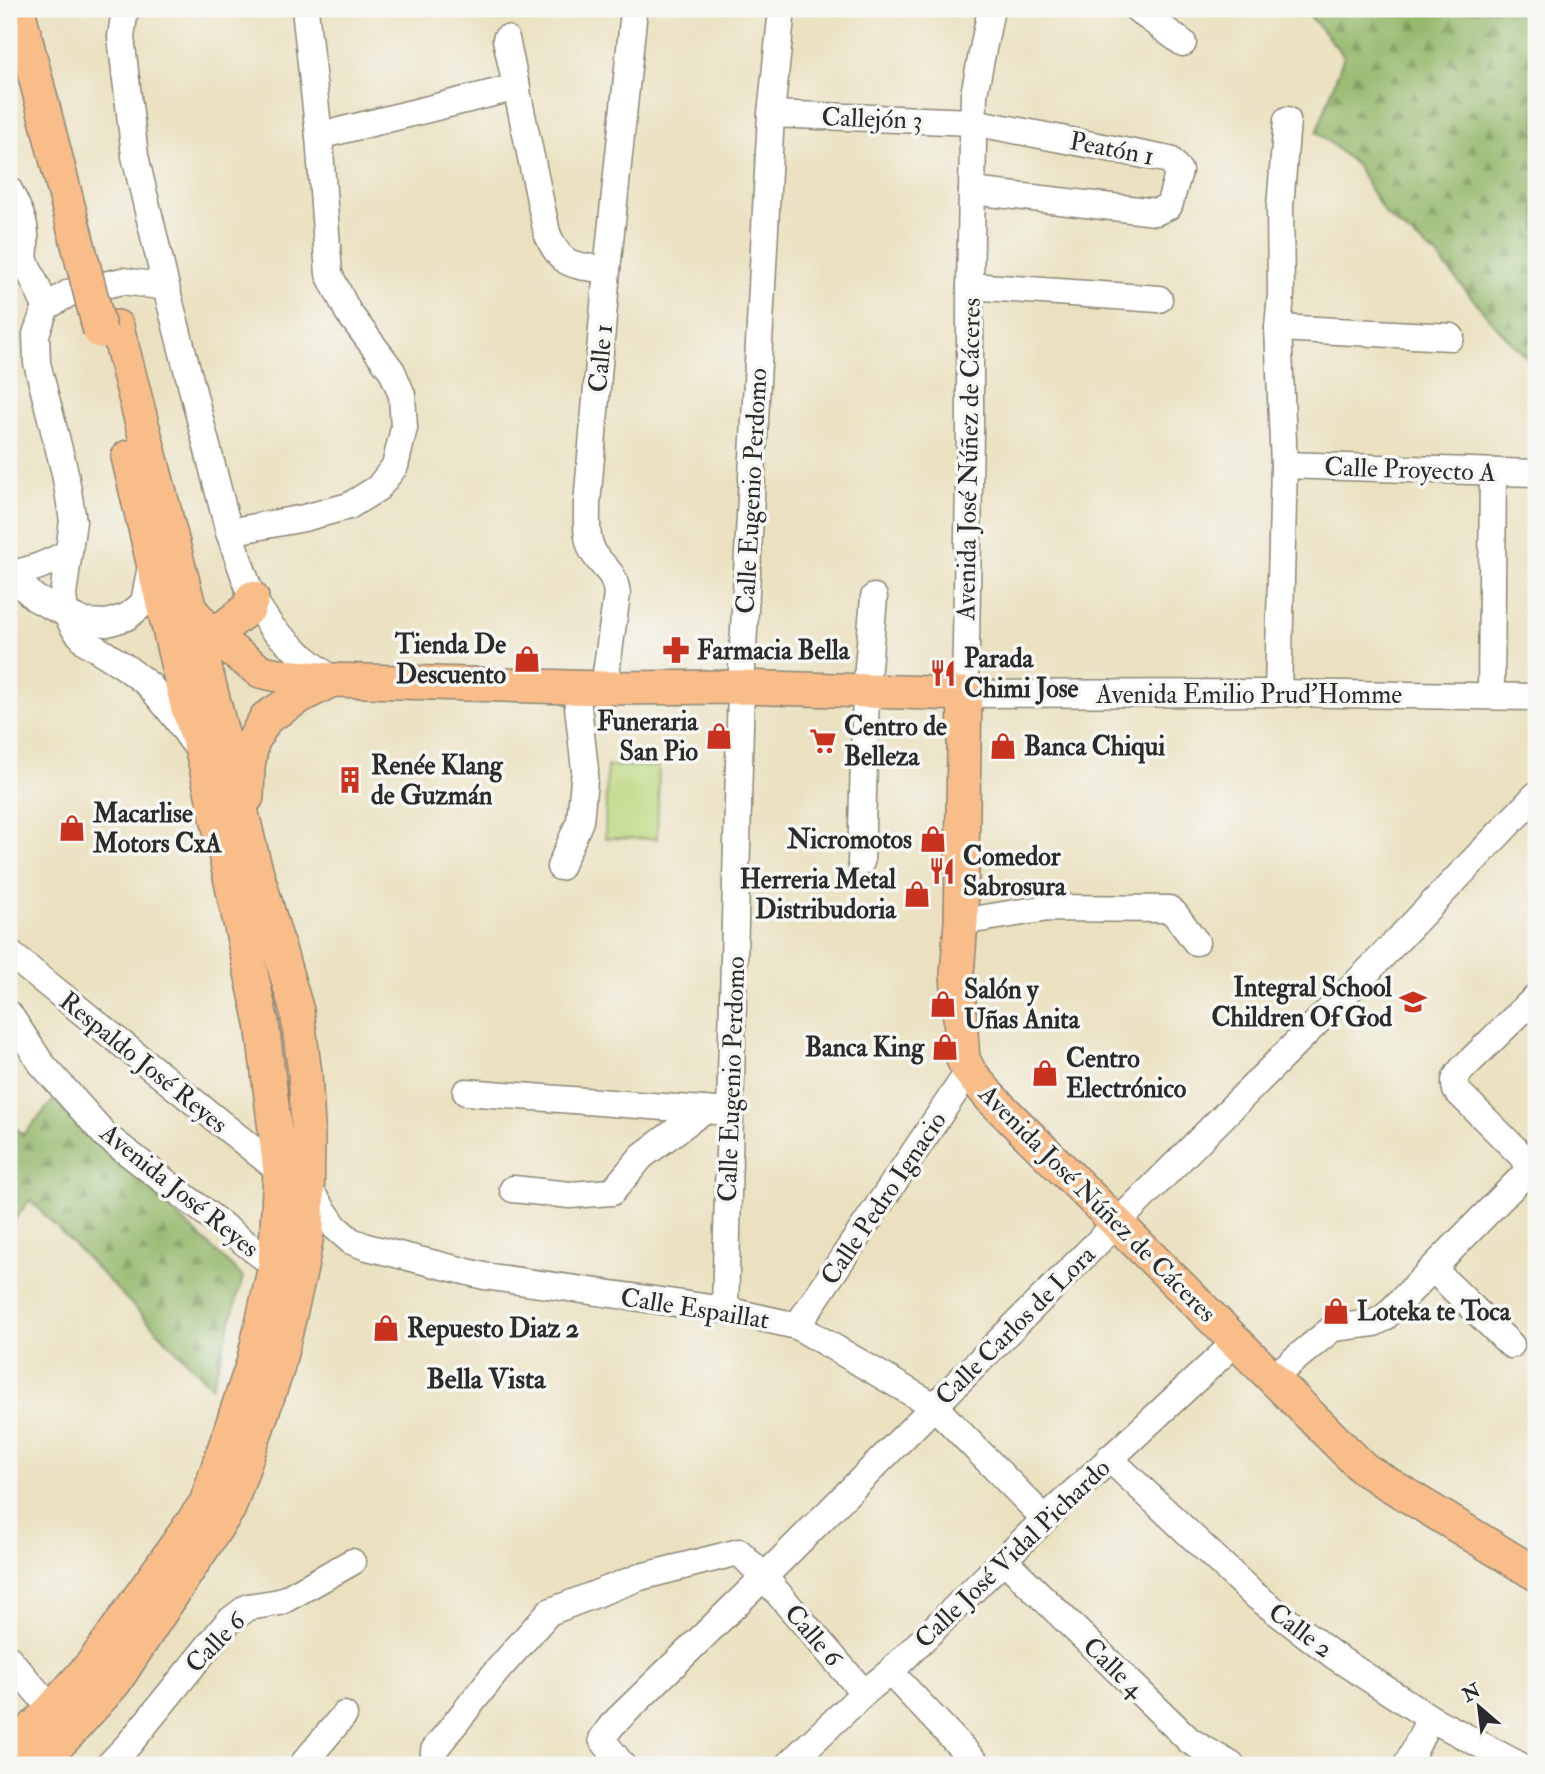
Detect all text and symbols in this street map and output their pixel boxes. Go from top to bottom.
street label: Callejón 3 [821,101,923,137]
street label: Peatón 1 [1067,125,1157,173]
street label: Avenida José Núñez de Cáceres [950,297,988,622]
street label: Calle 1 [582,323,620,394]
street label: Calle Eugenio Perdomo [730,367,774,615]
street label: Calle Proyecto A [1324,451,1497,489]
place label: Tienda De Descuento [394,629,506,691]
pharmacy icon: Farmacia Bella [661,635,691,665]
place label: Farmacia Bella [697,635,851,667]
place label: Parada Chimi Jose [964,643,1079,705]
shop icon: Tienda De Descuento [512,644,542,674]
restaurant icon: Parada Chimi Jose [928,658,958,688]
street label: Avenida Emilio Prud'Homme [1095,679,1402,711]
place label: Funeraria San Pio [597,706,699,768]
place label: Centro de Belleza [844,711,947,773]
shop icon: Funeraria San Pio [704,721,734,751]
supermarket icon: Centro de Belleza [808,726,838,756]
shop icon: Banca Chiqui [988,731,1018,761]
place label: Banca Chiqui [1024,731,1165,764]
place label: Renée Klang de Guzmán [371,750,504,812]
building icon: Renée Klang de Guzmán [335,765,365,795]
place label: Macarlise Motors CxA [92,798,222,860]
shop icon: Macarlise Motors CxA [57,813,87,843]
place label: Nicromotos [786,824,912,856]
shop icon: Nicromotos [918,824,948,854]
place label: Comedor Sabrosura [963,841,1067,903]
restaurant icon: Comedor Sabrosura [927,856,957,886]
place label: Herreria Metal Distribudoria [740,864,897,926]
shop icon: Herreria Metal Distribudoria [902,879,932,909]
street label: Calle Eugenio Perdomo [712,956,752,1203]
place label: Integral School Children Of God [1211,972,1392,1034]
place label: Salón y Uñas Anita [964,974,1081,1036]
street label: Respaldo José Reyes [52,985,234,1141]
school or university icon: Integral School Children Of God [1398,987,1428,1017]
shop icon: Salón y Uñas Anita [928,989,958,1019]
place label: Banca King [805,1032,925,1065]
shop icon: Banca King [930,1032,960,1062]
place label: Centro Electrónico [1066,1043,1187,1105]
shop icon: Centro Electrónico [1030,1058,1060,1088]
street label: Avenida José Núñez de Cáceres [971,1078,1223,1329]
street label: Calle Pedro Ignacio [814,1106,954,1291]
street label: Avenida José Reyes [93,1116,265,1265]
street label: Calle Carlos de Lora [929,1239,1102,1412]
street label: Calle Espaillat [618,1281,771,1338]
shop icon: Loteka te Toca [1321,1296,1351,1326]
place label: Loteka te Toca [1357,1296,1512,1328]
shop icon: Repuesto Diaz 2 [371,1313,401,1343]
place label: Repuesto Diaz 2 [407,1313,579,1346]
district label: Bella Vista [426,1362,547,1397]
street label: Calle José Vidal Pichardo [908,1452,1117,1655]
street label: Calle 2 [1262,1596,1339,1665]
street label: Calle 6 [777,1598,850,1675]
street label: Calle 6 [179,1604,254,1680]
street label: Calle 4 [1076,1631,1151,1705]
north arrow [1444,1672,1514,1742]
text: N [1457,1678,1486,1708]

